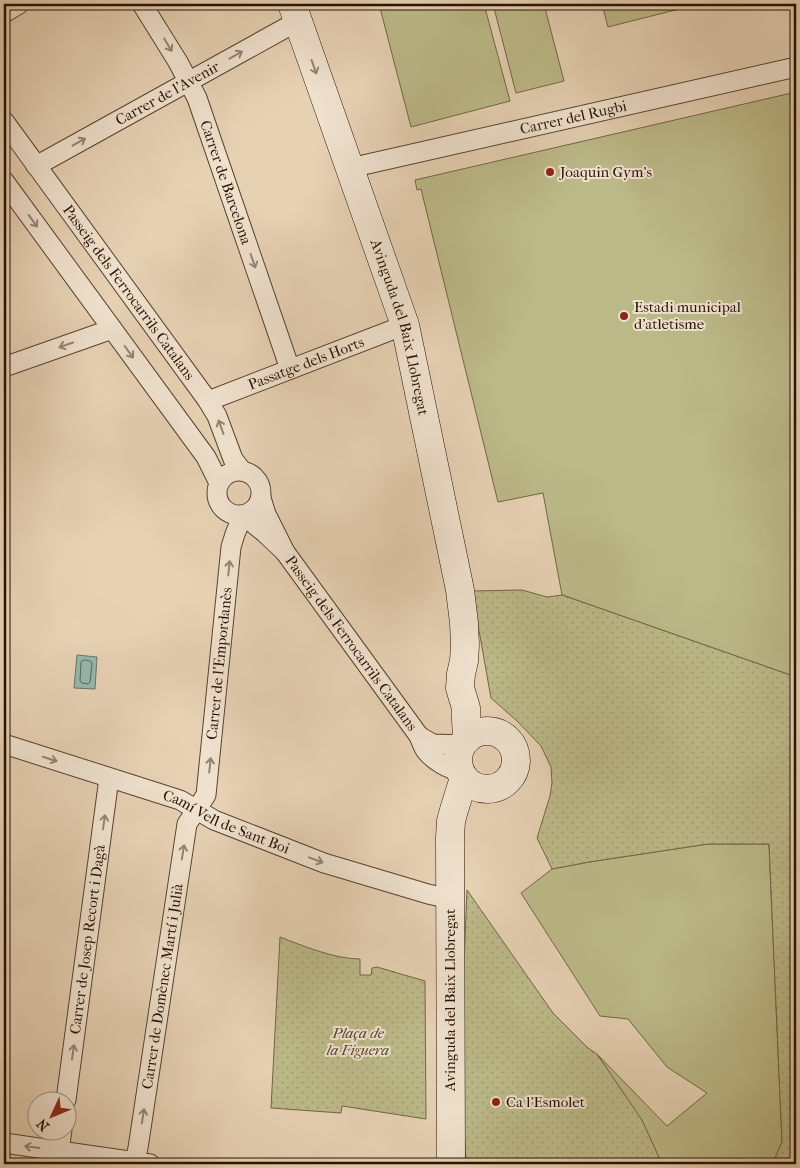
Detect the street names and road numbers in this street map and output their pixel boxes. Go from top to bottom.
street label: Carrer de l'Avenir [112,57,223,129]
street label: Carrer del Rugbi [518,96,629,138]
street label: Carrer de Barcelona [196,118,256,248]
street label: Passeig dels Ferrocarrils Catalans [59,201,199,384]
street label: Avinguda del Baix Llobregat [366,236,433,418]
street label: Passatge dels Horts [245,333,367,394]
street label: Passeig dels Ferrocarrils Catalans [282,552,421,735]
street label: Carrer de l'Empordanès [203,586,236,741]
street label: Camí Vell de Sant Boi [161,786,293,858]
street label: Carrer de Josep Recort i Dagà [66,842,109,1035]
street label: Carrer de Domènec Martí i Julià [138,881,187,1090]
street label: Avinguda del Baix Llobregat [441,908,459,1092]

